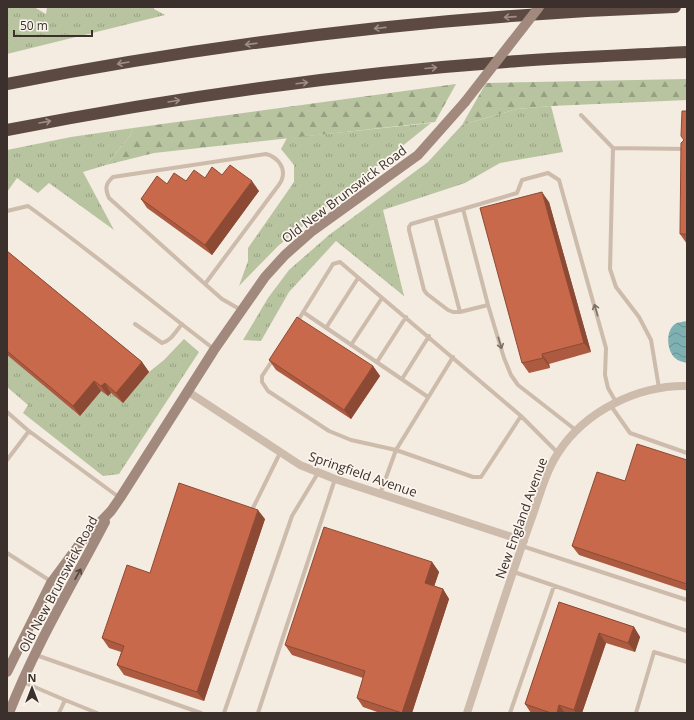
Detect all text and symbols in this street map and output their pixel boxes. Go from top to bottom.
scale bar [14,12,92,38]
one-way arrow [504,13,517,20]
text: 50 m [20,17,48,34]
one-way arrow [374,24,387,32]
one-way arrow [245,40,258,48]
one-way arrow [117,59,130,67]
one-way arrow [424,65,437,72]
one-way arrow [295,79,308,87]
one-way arrow [167,97,180,105]
one-way arrow [38,118,51,126]
street label: Old New Brunswick Road [278,141,410,247]
one-way arrow [592,304,599,317]
one-way arrow [497,336,504,349]
street label: Springfield Avenue [306,447,420,501]
street label: New England Avenue [491,455,551,581]
street label: Old New Brunswick Road [14,513,102,655]
one-way arrow [74,568,82,580]
north arrow [12,668,52,708]
text: N [28,670,36,685]

